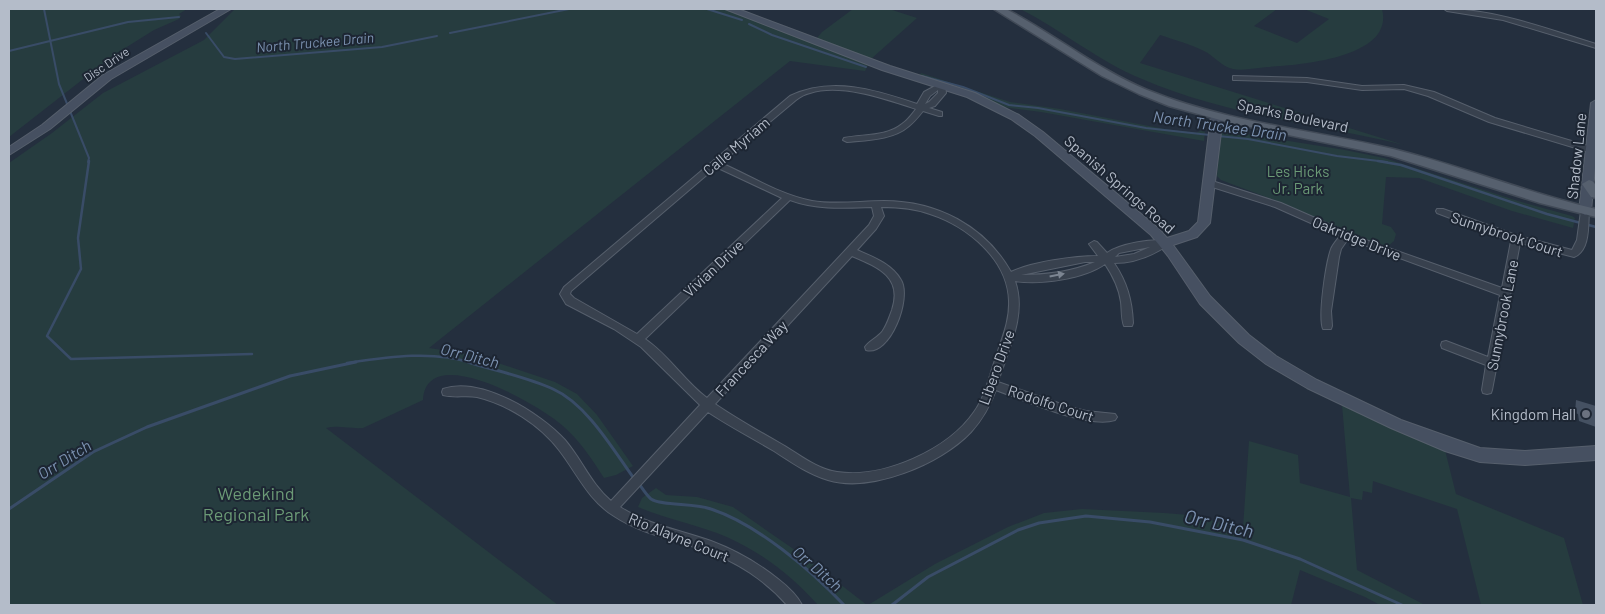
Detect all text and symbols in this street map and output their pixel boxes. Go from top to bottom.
water label: North Truckee Drain [255,28,375,56]
street label: Disc Drive [81,44,131,84]
street label: Sparks Boulevard [1236,94,1350,136]
water label: North Truckee Drain [1152,106,1288,144]
street label: Shadow Lane [1563,112,1589,200]
street label: Calle Myriam [699,113,773,179]
street label: Spanish Springs Road [1061,131,1179,237]
park label: Les Hicks Jr. Park [1267,162,1329,197]
street label: Sunnybrook Court [1449,207,1565,261]
street label: Oakridge Drive [1310,212,1404,264]
street label: Vivian Drive [679,236,747,300]
street label: Sunnybrook Lane [1482,258,1522,372]
one-way arrow [1050,270,1066,278]
street label: Francesca Way [711,316,791,400]
street label: Libero Drive [974,327,1018,407]
water label: Orr Ditch [439,339,501,371]
street label: Rodolfo Court [1006,381,1096,425]
place label: Kingdom Hall [1491,405,1576,423]
marker: Kingdom Hall [1580,408,1592,420]
water label: Orr Ditch [34,435,94,483]
park label: Wedekind Regional Park [203,482,309,525]
water label: Orr Ditch [1182,504,1256,542]
street label: Rio Alayne Court [626,509,732,565]
water label: Orr Ditch [789,541,847,595]

